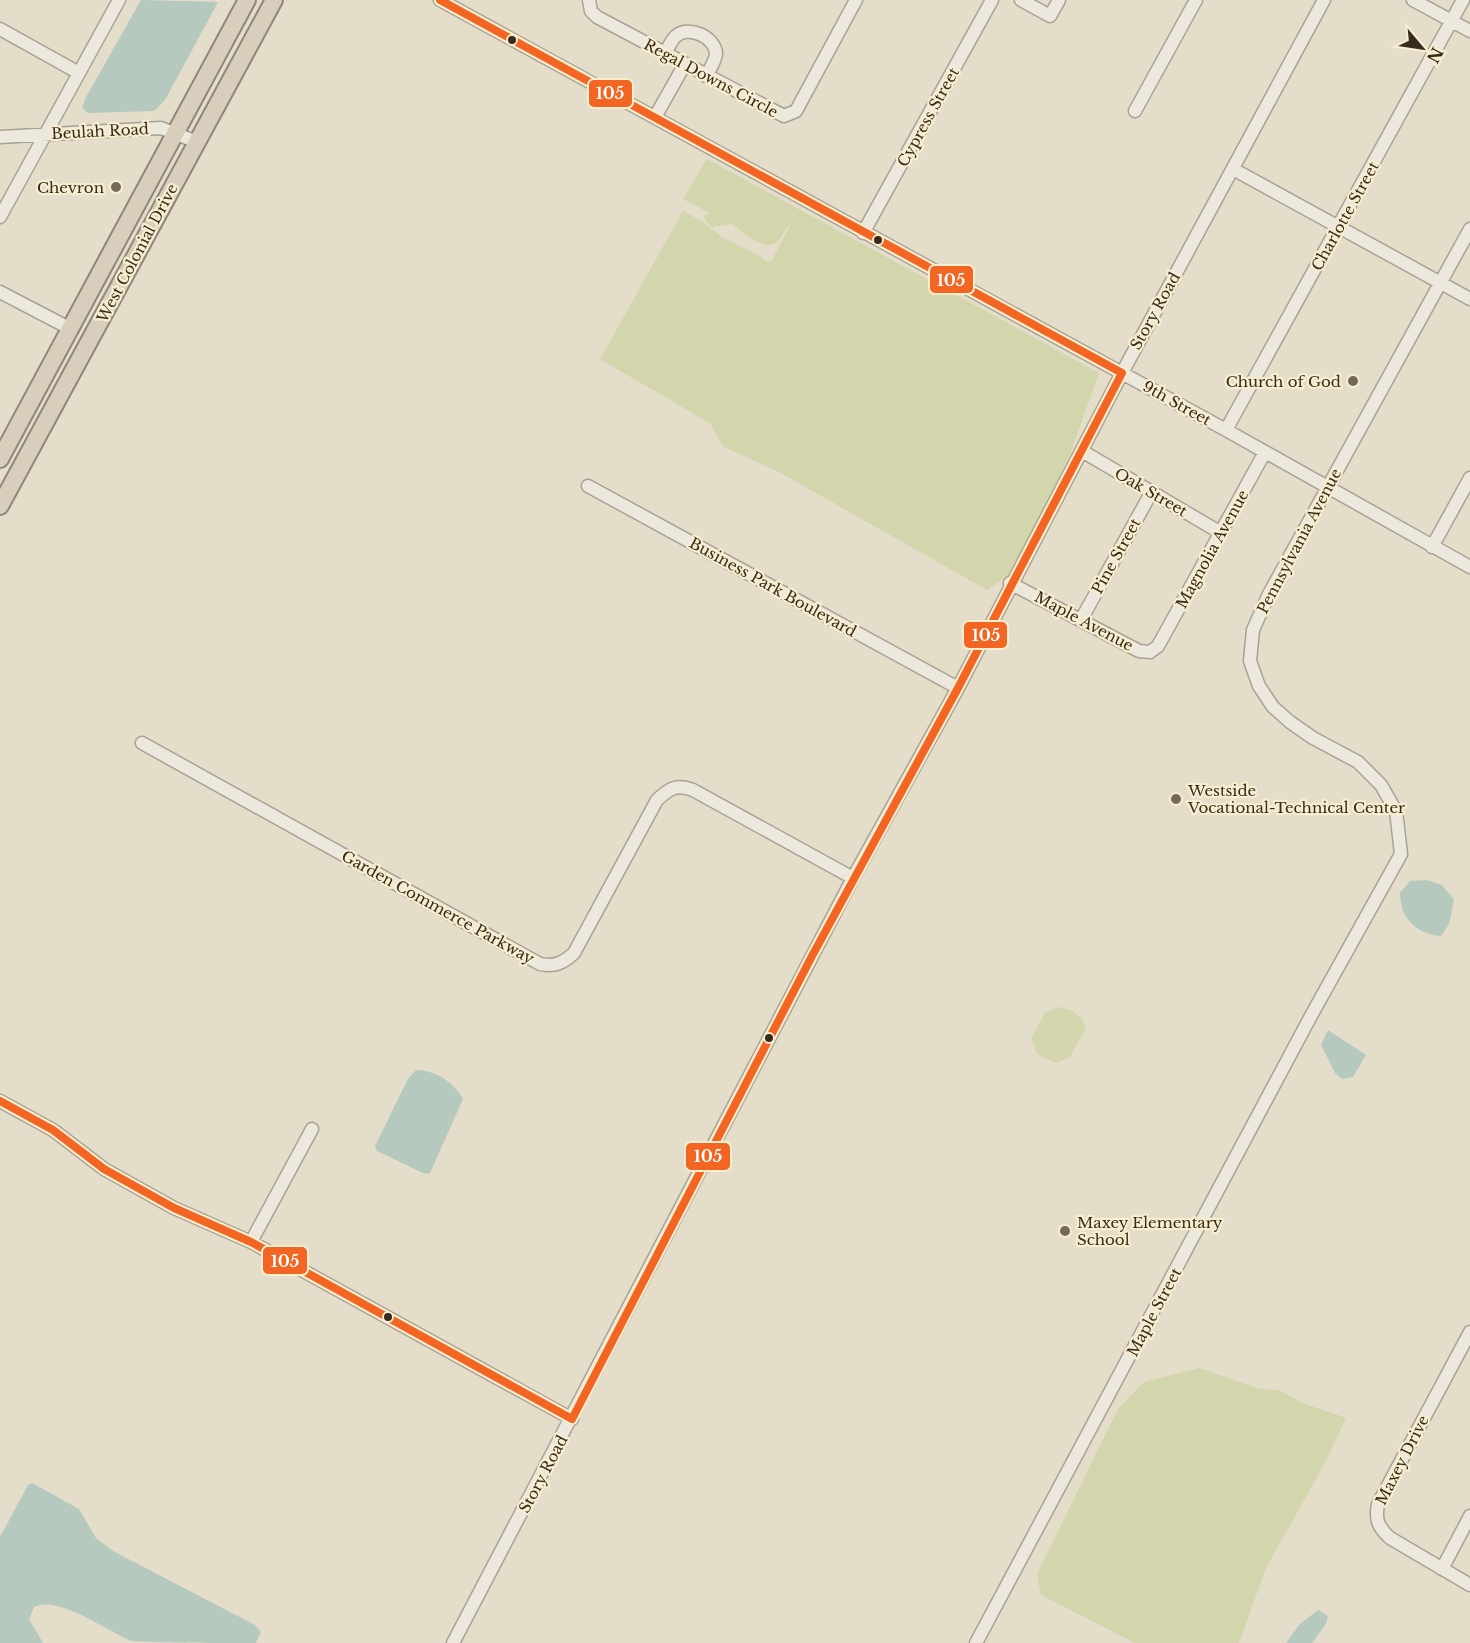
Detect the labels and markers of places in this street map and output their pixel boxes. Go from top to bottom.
unlabelled marker [506,34,518,46]
place label: Chevron [37,178,104,197]
marker: Chevron [109,180,123,194]
unlabelled marker [872,234,884,246]
place label: Church of God [1226,372,1341,391]
marker: Church of God [1346,374,1360,388]
place label: Westside Vocational-Technical Center [1187,781,1406,817]
marker: Westside Vocational-Technical Center [1169,792,1183,806]
unlabelled marker [763,1032,775,1044]
place label: Maxey Elementary School [1077,1213,1223,1249]
marker: Maxey Elementary School [1058,1224,1072,1238]
unlabelled marker [382,1311,394,1323]

